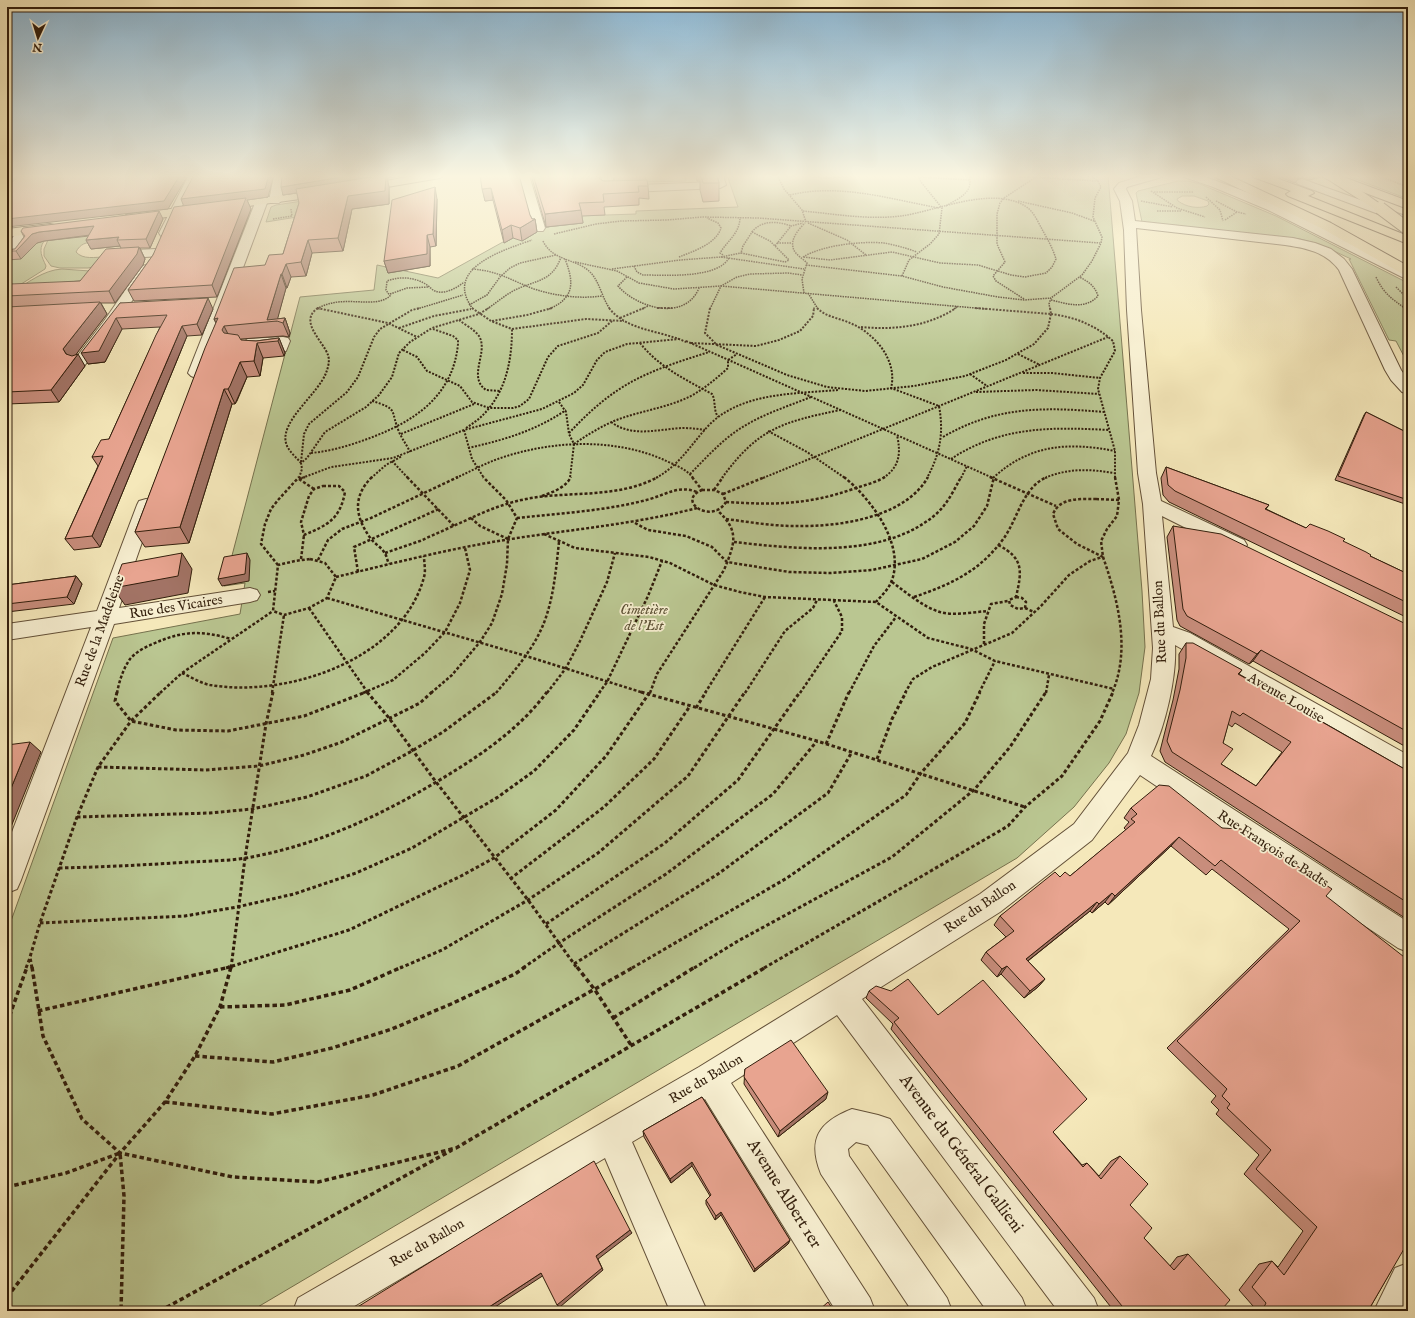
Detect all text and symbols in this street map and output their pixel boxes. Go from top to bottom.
north arrow [18,18,58,58]
text: N [32,40,44,54]
street label: Rue de la Madeleine [71,572,129,690]
street label: Rue du Ballon [1149,580,1171,664]
street label: Rue des Vicaires [128,591,224,623]
park label: Cimetière de l'Est [620,601,668,635]
street label: Avenue Louise [1243,668,1328,728]
street label: Rue François de Badts [1214,806,1332,892]
street label: Rue du Ballon [941,876,1020,938]
street label: Rue du Ballon [666,1050,747,1108]
street label: Avenue du Général Gallieni [894,1070,1028,1238]
street label: Avenue Albert 1er [741,1135,826,1253]
street label: Rue du Ballon [387,1214,468,1272]

